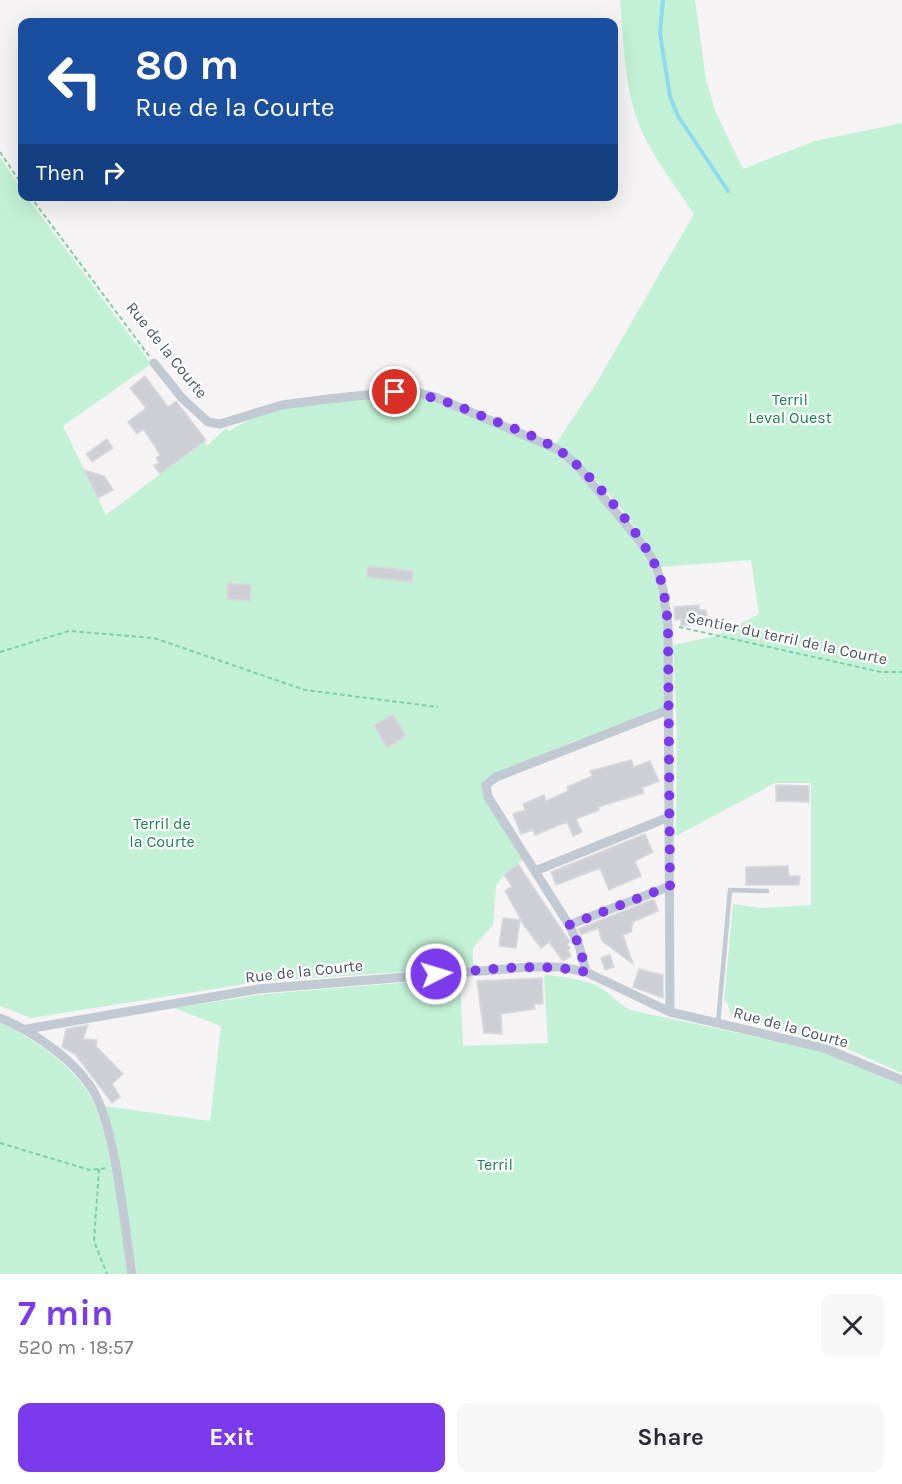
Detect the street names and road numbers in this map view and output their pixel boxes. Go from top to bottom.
street label: Rue de la Courte [122,298,212,402]
street label: Sentier du terril de la Courte [685,607,889,669]
street label: Rue de la Courte [244,955,364,987]
street label: Rue de la Courte [731,1003,851,1051]

